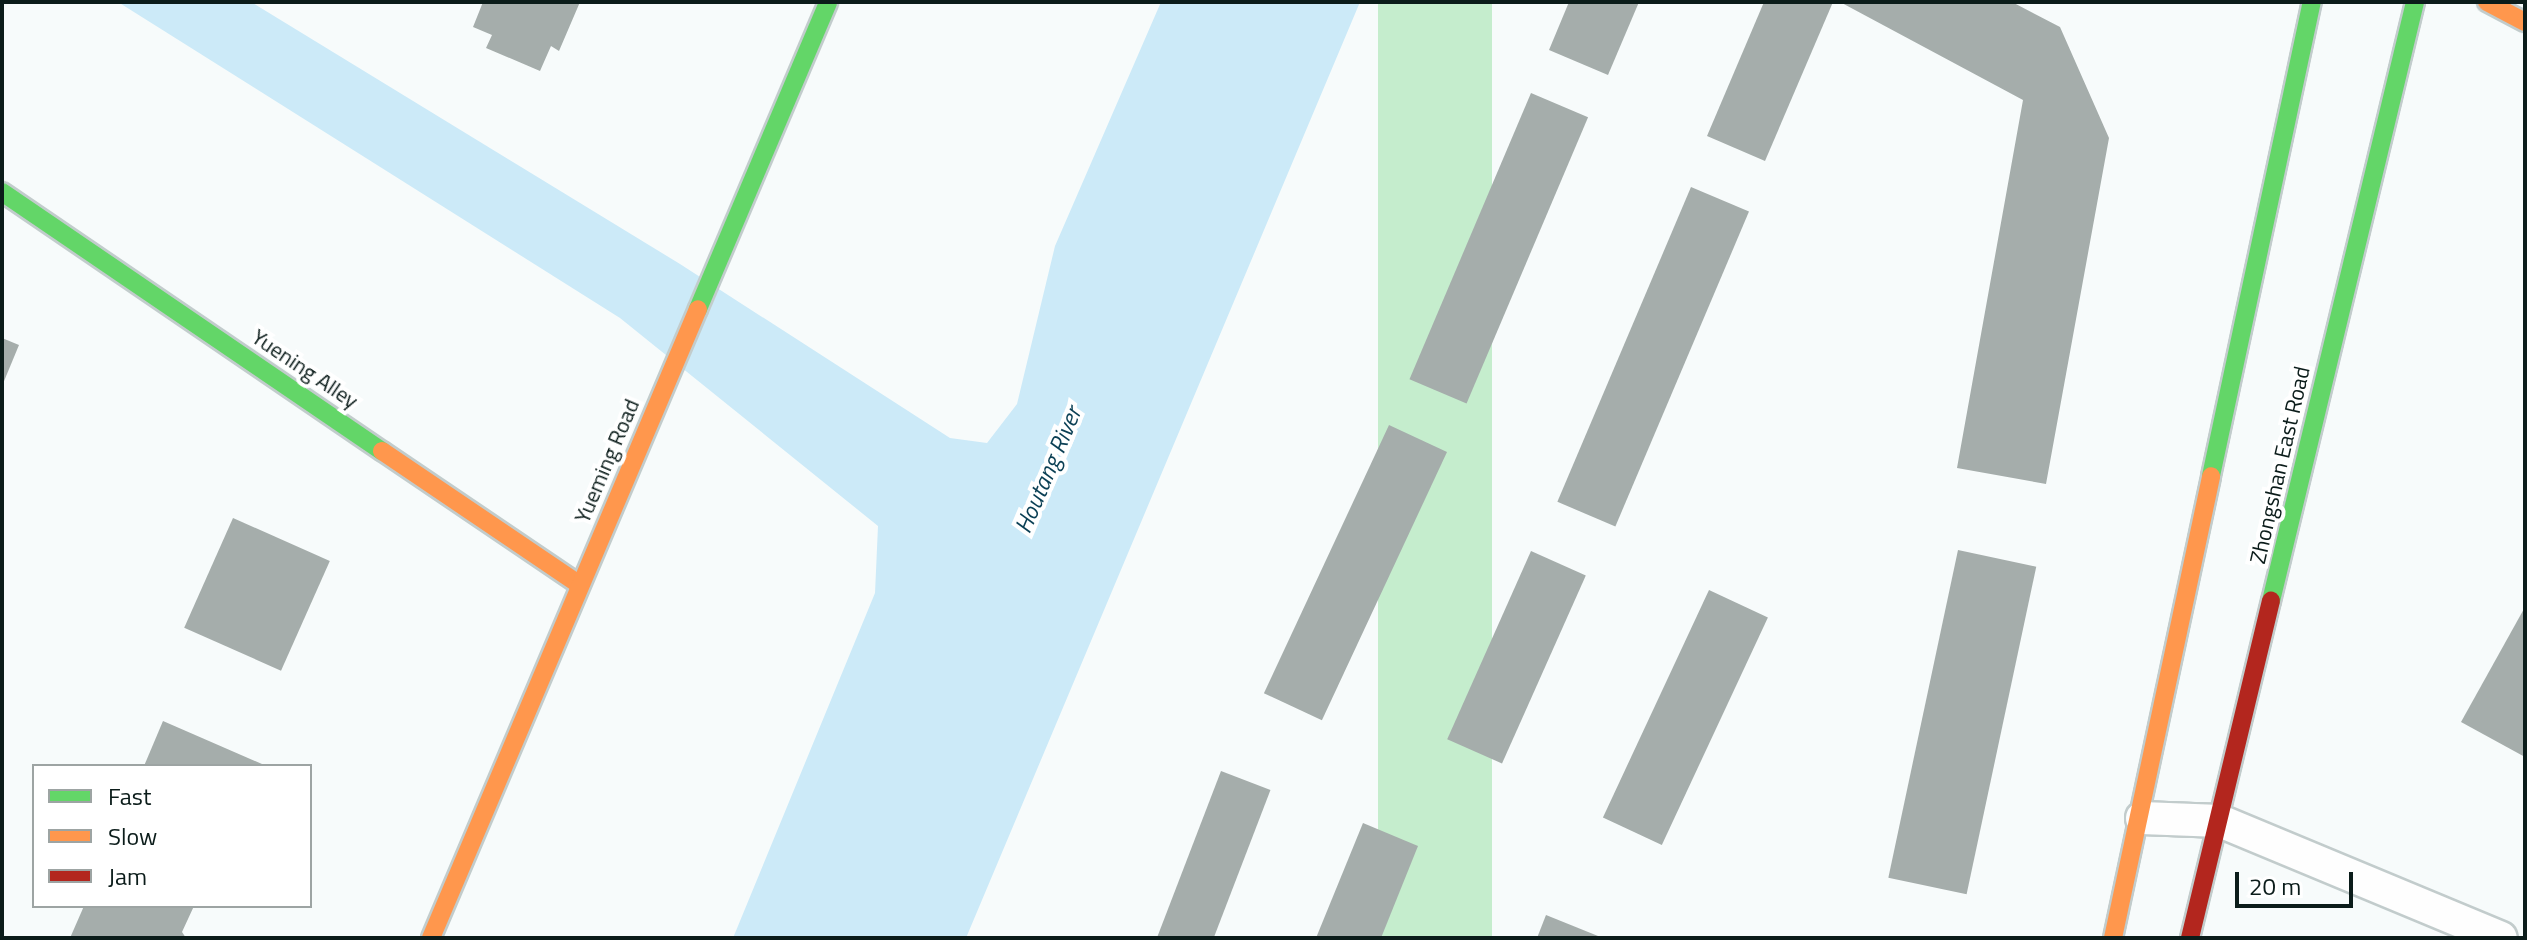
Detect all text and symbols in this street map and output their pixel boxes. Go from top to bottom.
street label: Yuening Alley [247,324,363,414]
street label: Zhongshan East Road [2244,364,2316,566]
street label: Yueming Road [569,395,645,527]
water label: Houtang River [1008,402,1088,538]
legend [32,764,312,908]
text: Fast [108,778,151,814]
text: Slow [108,818,157,854]
scale bar [2239,856,2357,906]
text: Jam [108,858,147,894]
text: 20 m [2249,868,2301,904]

